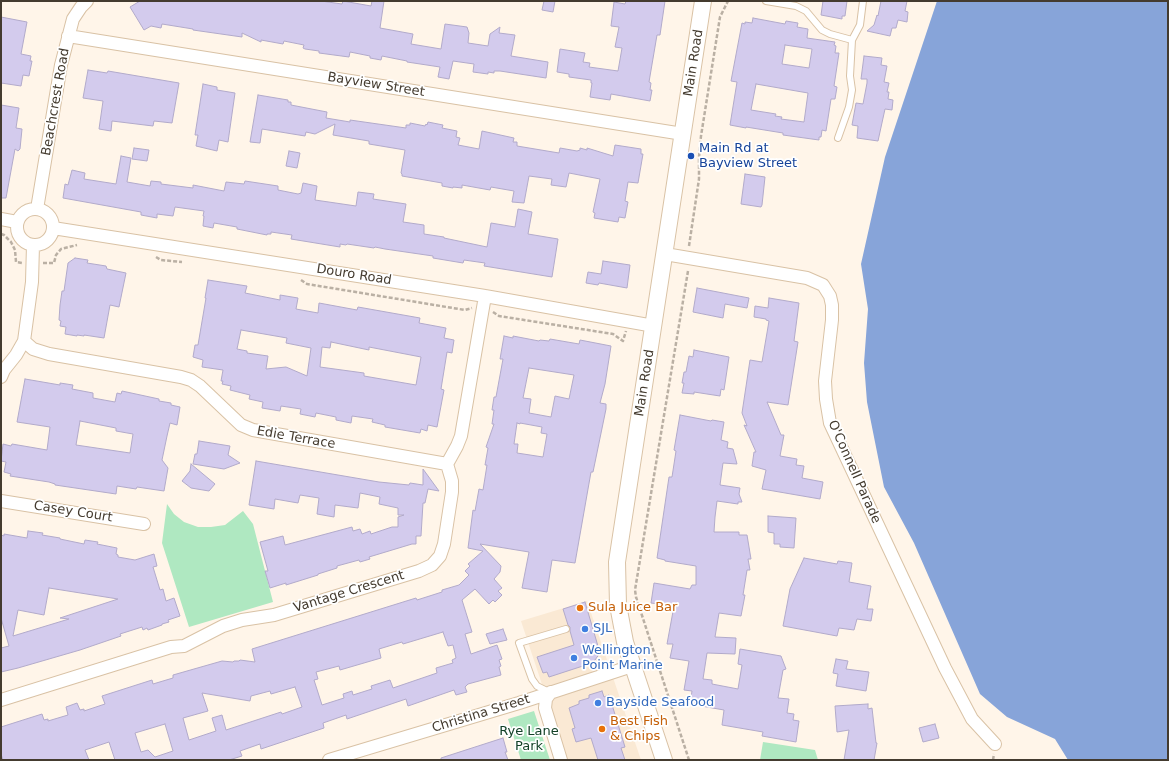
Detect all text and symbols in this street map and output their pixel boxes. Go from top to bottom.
street label: Main Road [681,28,707,98]
street label: Beachcrest Road [39,47,73,157]
street label: Bayview Street [326,70,426,100]
place label: Main Rd at Bayview Street [699,141,797,172]
marker: Main Rd at Bayview Street [686,151,696,161]
street label: Douro Road [315,261,393,289]
street label: Main Road [632,348,658,418]
street label: O'Connell Parade [824,418,884,526]
street label: Edie Terrace [255,423,337,453]
street label: Casey Court [33,498,113,526]
street label: Vantage Crescent [292,568,406,616]
place label: Sula Juice Bar [588,600,677,616]
marker: Sula Juice Bar [575,603,585,613]
place label: SJL [593,621,612,637]
marker: SJL [580,624,590,634]
place label: Wellington Point Marine [582,643,663,674]
marker: Wellington Point Marine [569,653,579,663]
street label: Christina Street [430,692,532,736]
place label: Bayside Seafood [606,695,714,711]
marker: Bayside Seafood [593,698,603,708]
place label: Best Fish & Chips [610,714,668,745]
park label: Rye Lane Park [499,724,559,755]
marker: Best Fish & Chips [597,724,607,734]

